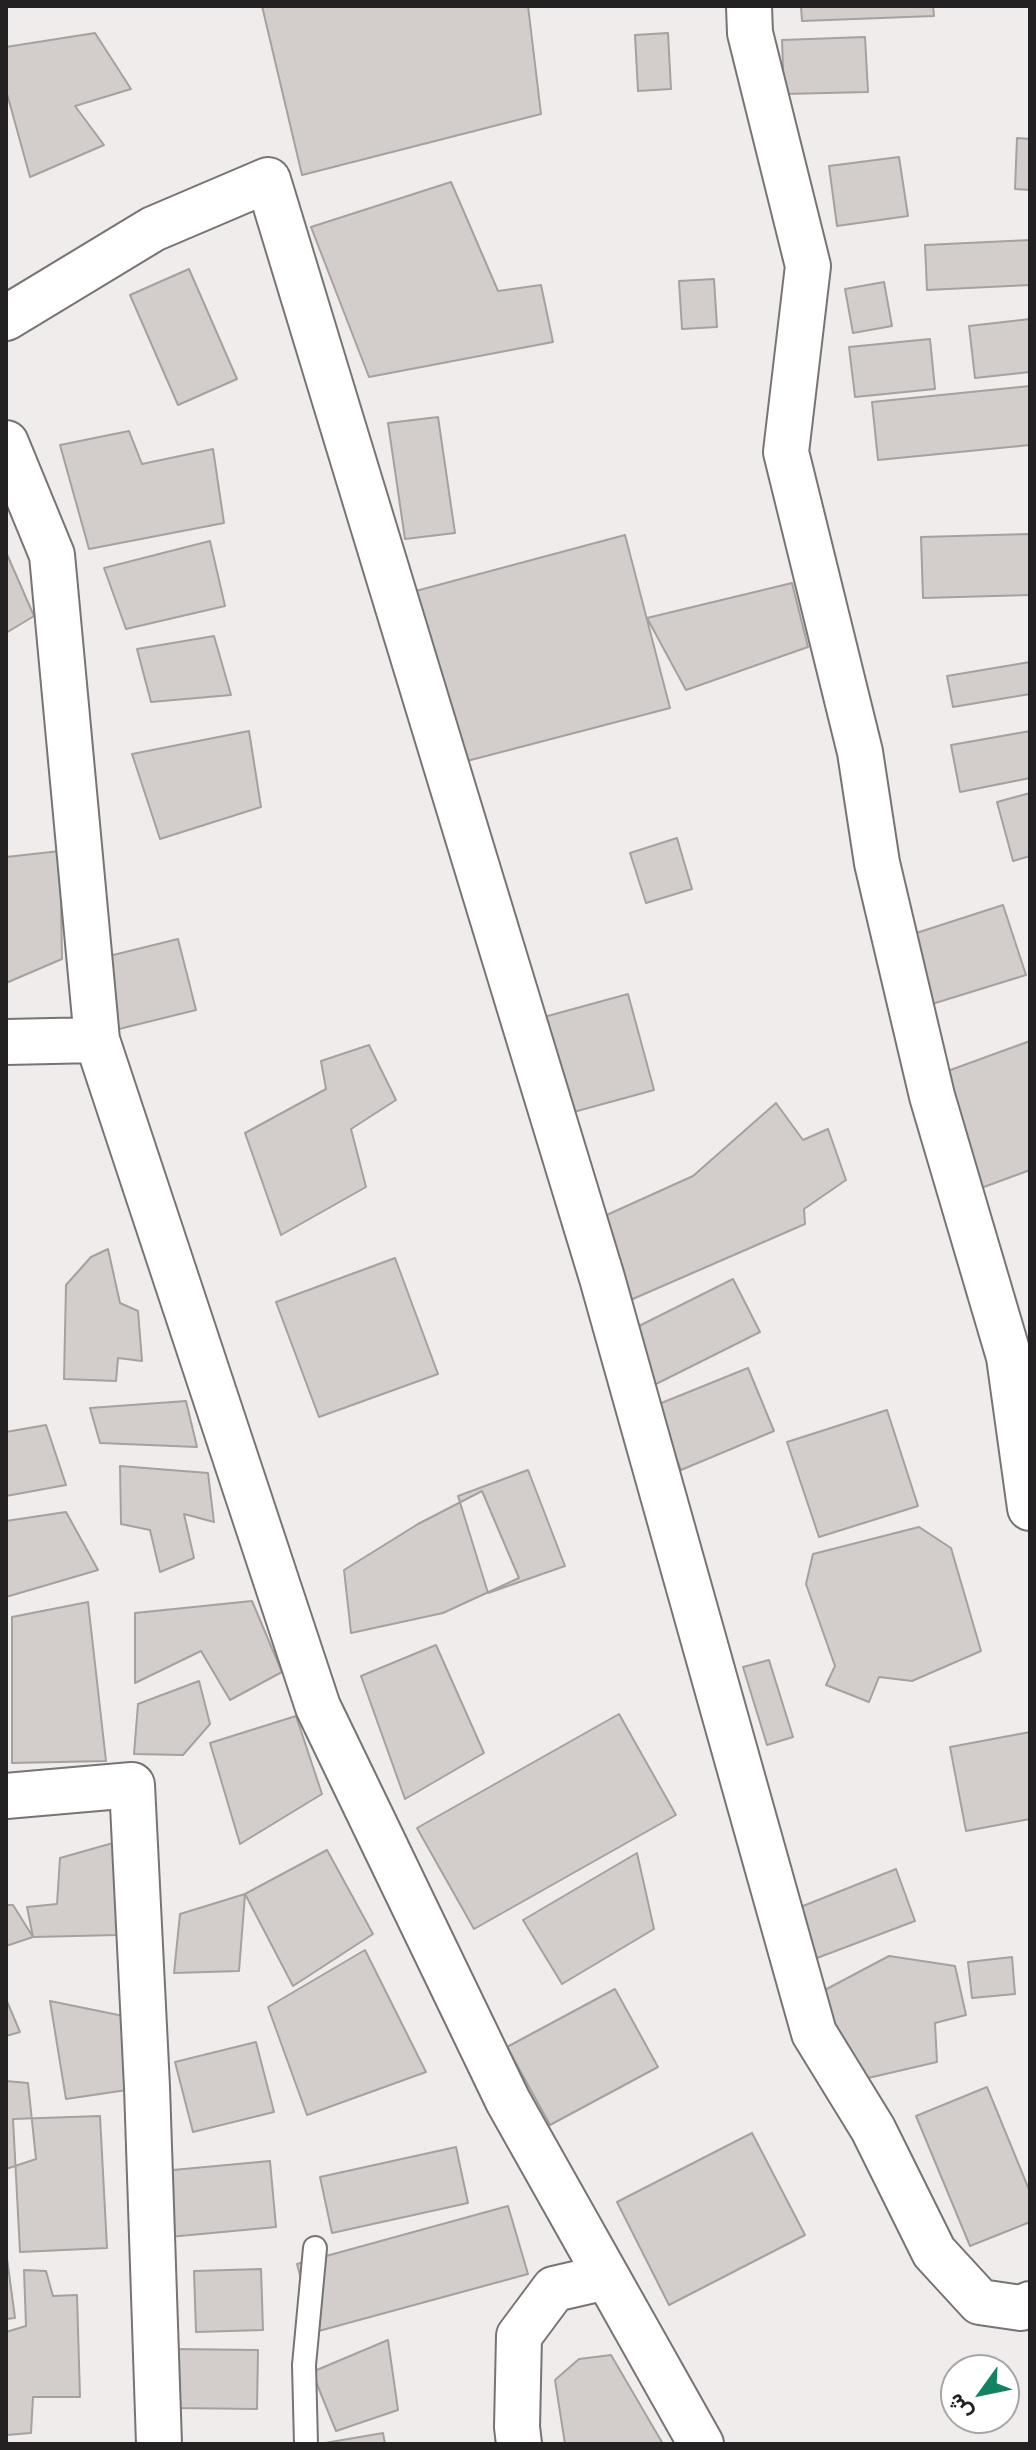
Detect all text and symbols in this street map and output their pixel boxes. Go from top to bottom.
north arrow [940,2354,1020,2434]
text: ش [943,2388,980,2425]

